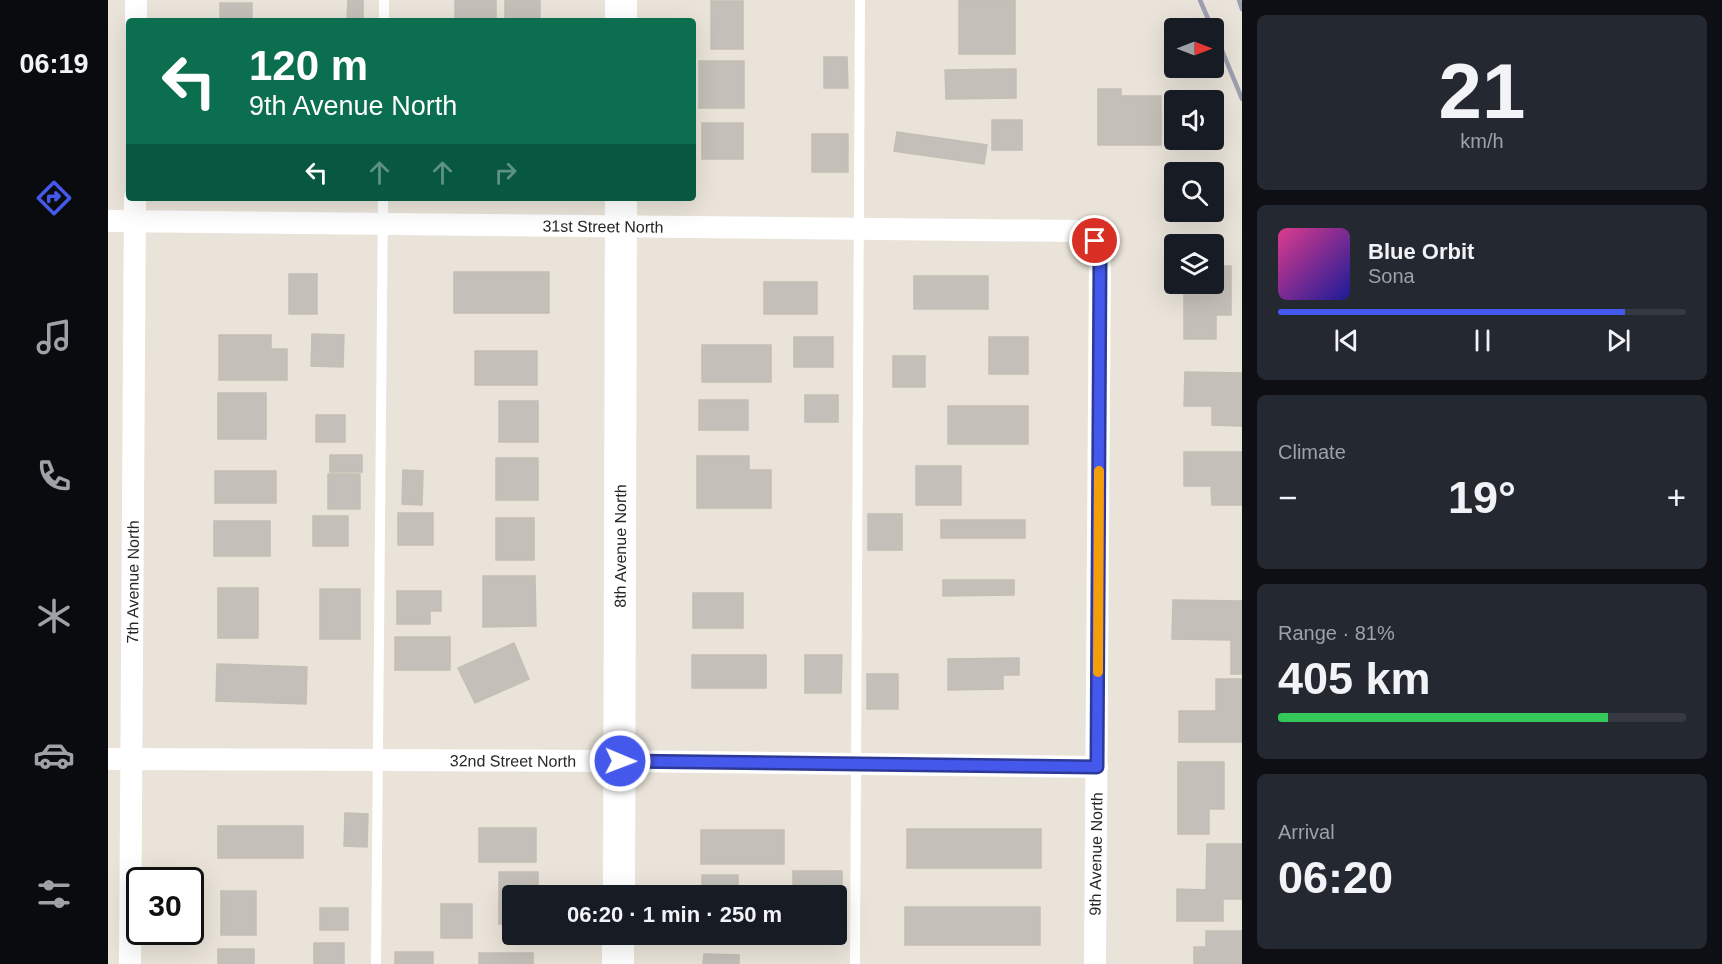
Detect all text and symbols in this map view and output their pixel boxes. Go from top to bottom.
north arrow [1164,18,1224,78]
map controls [1164,18,1224,294]
icon: left [150,42,228,120]
text: 120 m [249,42,368,89]
text: 21 [1439,47,1525,135]
text: 06:19 [19,49,89,79]
button: sound [1164,90,1224,150]
text: 9th Avenue North [249,91,457,121]
text: km/h [1460,130,1504,152]
icon: left [300,156,333,189]
icon: ahead [363,156,396,189]
icon: ahead [426,156,459,189]
icon: right [489,156,522,189]
button: search [1164,162,1224,222]
icon: directions [33,177,75,219]
pin [1069,215,1120,266]
street label: 31st Street North [542,217,664,235]
icon: arrive [1078,224,1111,257]
button: layers [1164,234,1224,294]
text: Blue Orbit [1368,239,1474,264]
text: Sona [1368,265,1415,287]
icon: music [33,316,75,358]
icon: previous [1330,324,1363,357]
icon: pause [1466,324,1499,357]
icon: next [1602,324,1635,357]
text: Climate [1278,441,1346,463]
icon: phone [33,455,75,497]
text: 19° [1448,472,1516,523]
text: − [1278,479,1297,516]
text: + [1667,479,1686,516]
street label: 8th Avenue North [611,484,629,608]
street label: 7th Avenue North [124,520,141,644]
icon: climate [33,595,75,637]
text: Range · 81% [1278,622,1395,644]
text: 405 km [1278,653,1431,704]
position arrow [588,729,652,793]
icon: car [33,734,75,776]
street label: 32nd Street North [450,752,576,769]
street label: 9th Avenue North [1086,792,1106,916]
text: Arrival [1278,821,1335,843]
text: 06:20 [1278,852,1393,903]
speed limit sign: 30 [126,867,204,945]
icon: filters [33,873,75,915]
text: 06:20 · 1 min · 250 m [567,902,782,927]

